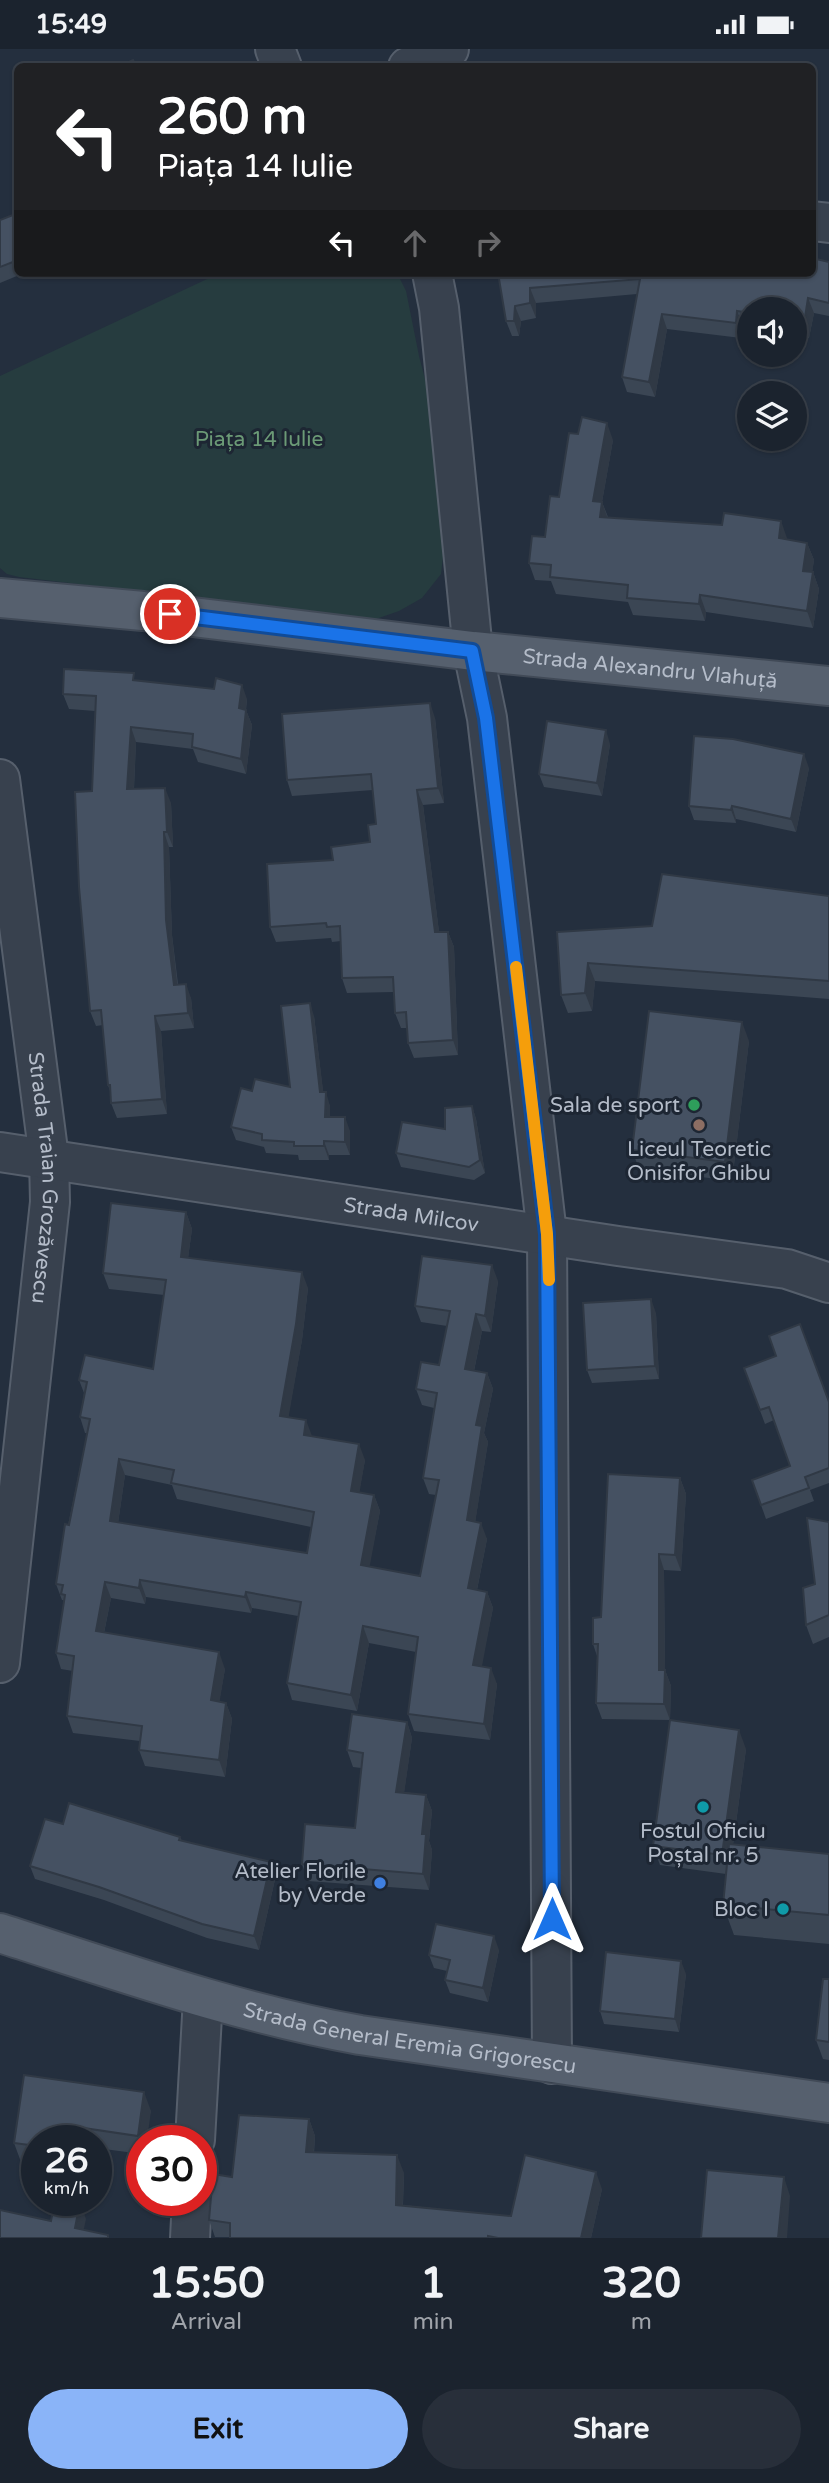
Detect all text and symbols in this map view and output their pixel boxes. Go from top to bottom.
text: 15:49 [35,9,107,40]
text: 260 m [157,88,307,147]
icon: left [42,91,133,182]
text: Piața 14 Iulie [157,148,353,186]
icon: left [323,224,361,262]
icon: ahead [396,224,434,262]
icon: right [469,224,507,262]
map controls [737,297,807,451]
button: sound [737,297,807,367]
button: layers [737,381,807,451]
park label: Piața 14 Iulie [195,427,323,452]
pin [140,584,200,644]
icon: arrive [151,595,189,633]
street label: Strada Alexandru Vlahuță [522,643,779,693]
street label: Strada Traian Grozăvescu [23,1051,63,1305]
place label: Sala de sport [550,1093,680,1118]
marker: Sala de sport [686,1097,702,1113]
marker: Liceul Teoretic Onisifor Ghibu [691,1117,707,1133]
place label: Liceul Teoretic Onisifor Ghibu [627,1137,771,1186]
street label: Strada Milcov [342,1192,481,1237]
marker: Fostul Oficiu Poștal nr. 5 [695,1799,711,1815]
place label: Fostul Oficiu Poștal nr. 5 [640,1819,766,1868]
place label: Atelier Florile by Verde [234,1859,366,1908]
marker: Atelier Florile by Verde [372,1875,388,1891]
position arrow [515,1882,589,1956]
place label: Bloc I [714,1897,769,1922]
marker: Bloc I [775,1901,791,1917]
street label: Strada General Eremia Grigorescu [241,1997,578,2079]
speed limit sign: 30 [126,2125,217,2216]
text: 26 [45,2140,88,2182]
text: km/h [44,2177,89,2199]
text: 15:50 [148,2258,265,2309]
text: 1 [420,2258,446,2309]
text: 320 [602,2258,681,2309]
text: Arrival [171,2308,242,2336]
text: min [413,2308,454,2336]
text: m [631,2308,652,2336]
button: Exit [28,2389,408,2469]
button: Share [422,2389,801,2469]

